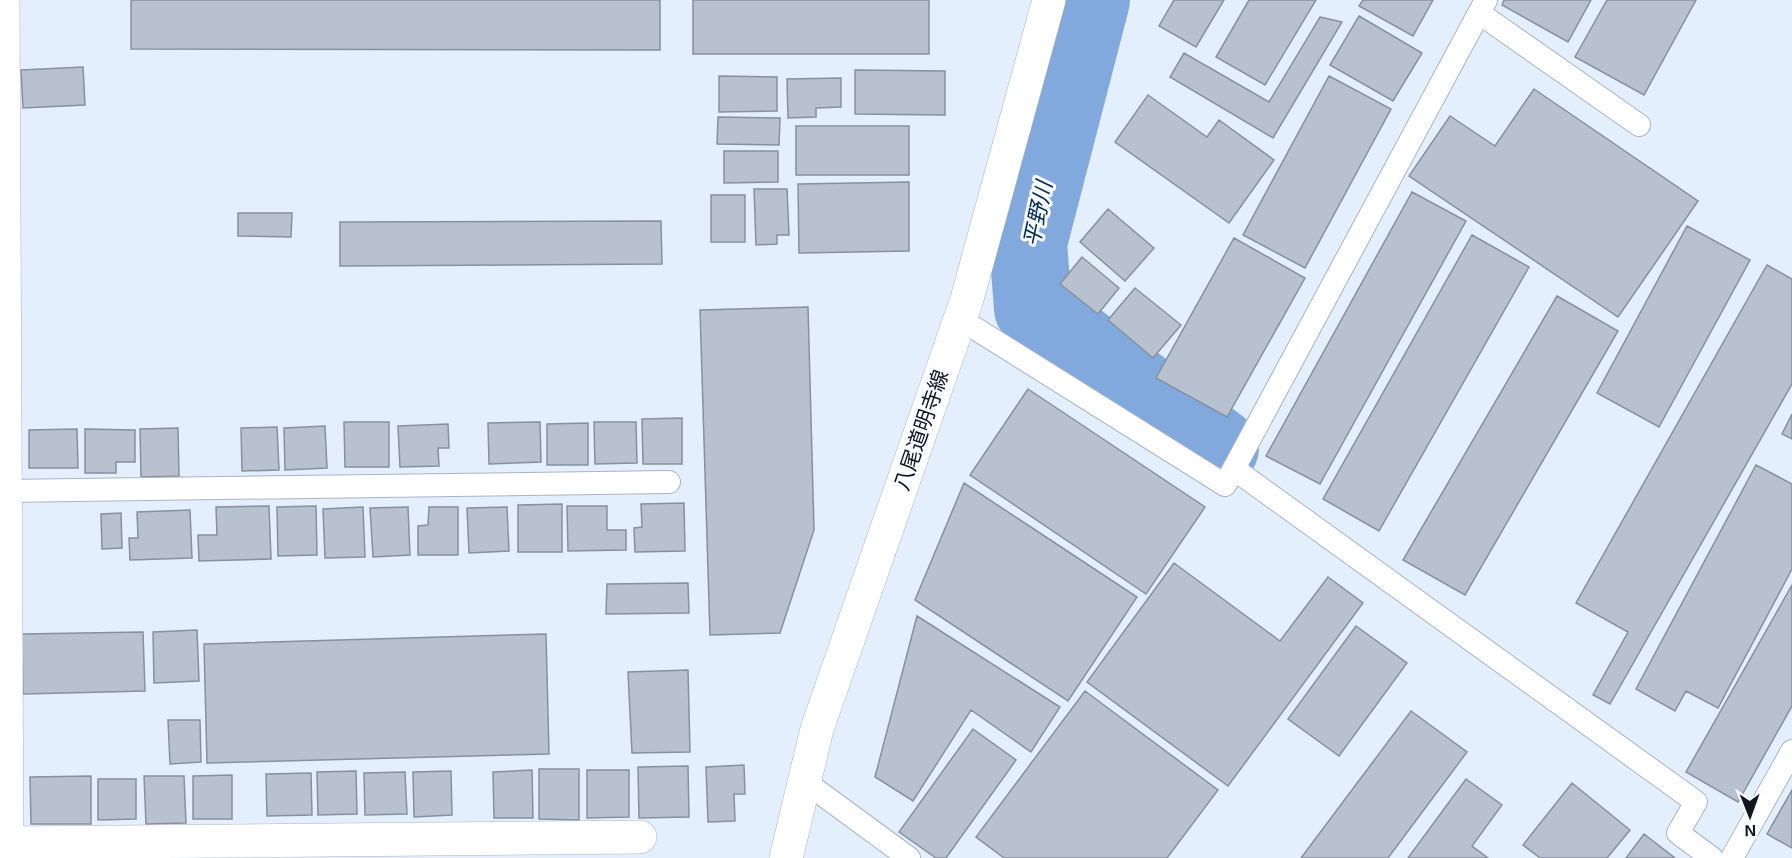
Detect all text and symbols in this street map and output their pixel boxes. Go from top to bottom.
water label: 平野川 [1019,177,1058,249]
street label: 八尾道明寺線 [890,367,952,493]
north arrow [1720,786,1780,846]
text: N [1744,822,1756,839]

